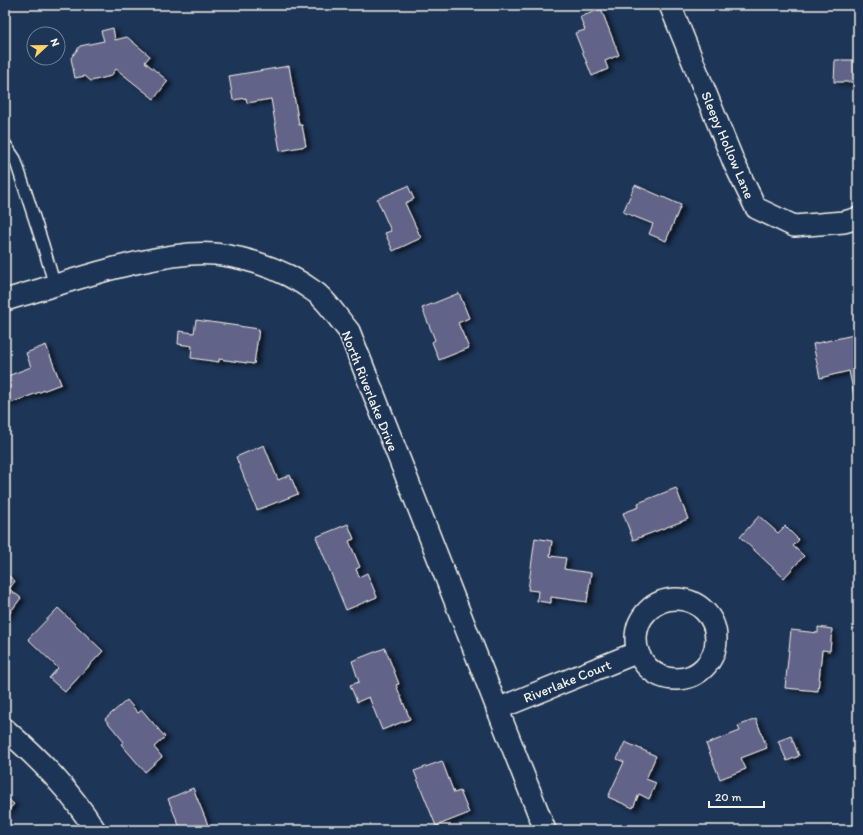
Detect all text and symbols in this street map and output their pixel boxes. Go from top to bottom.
north arrow [26,26,66,66]
text: N [47,37,62,48]
street label: Sleepy Hollow Lane [697,89,758,202]
street label: North Riverlake Drive [338,329,402,454]
street label: Riverlake Court [521,656,614,707]
scale bar [709,783,764,809]
text: 20 m [715,790,742,804]

